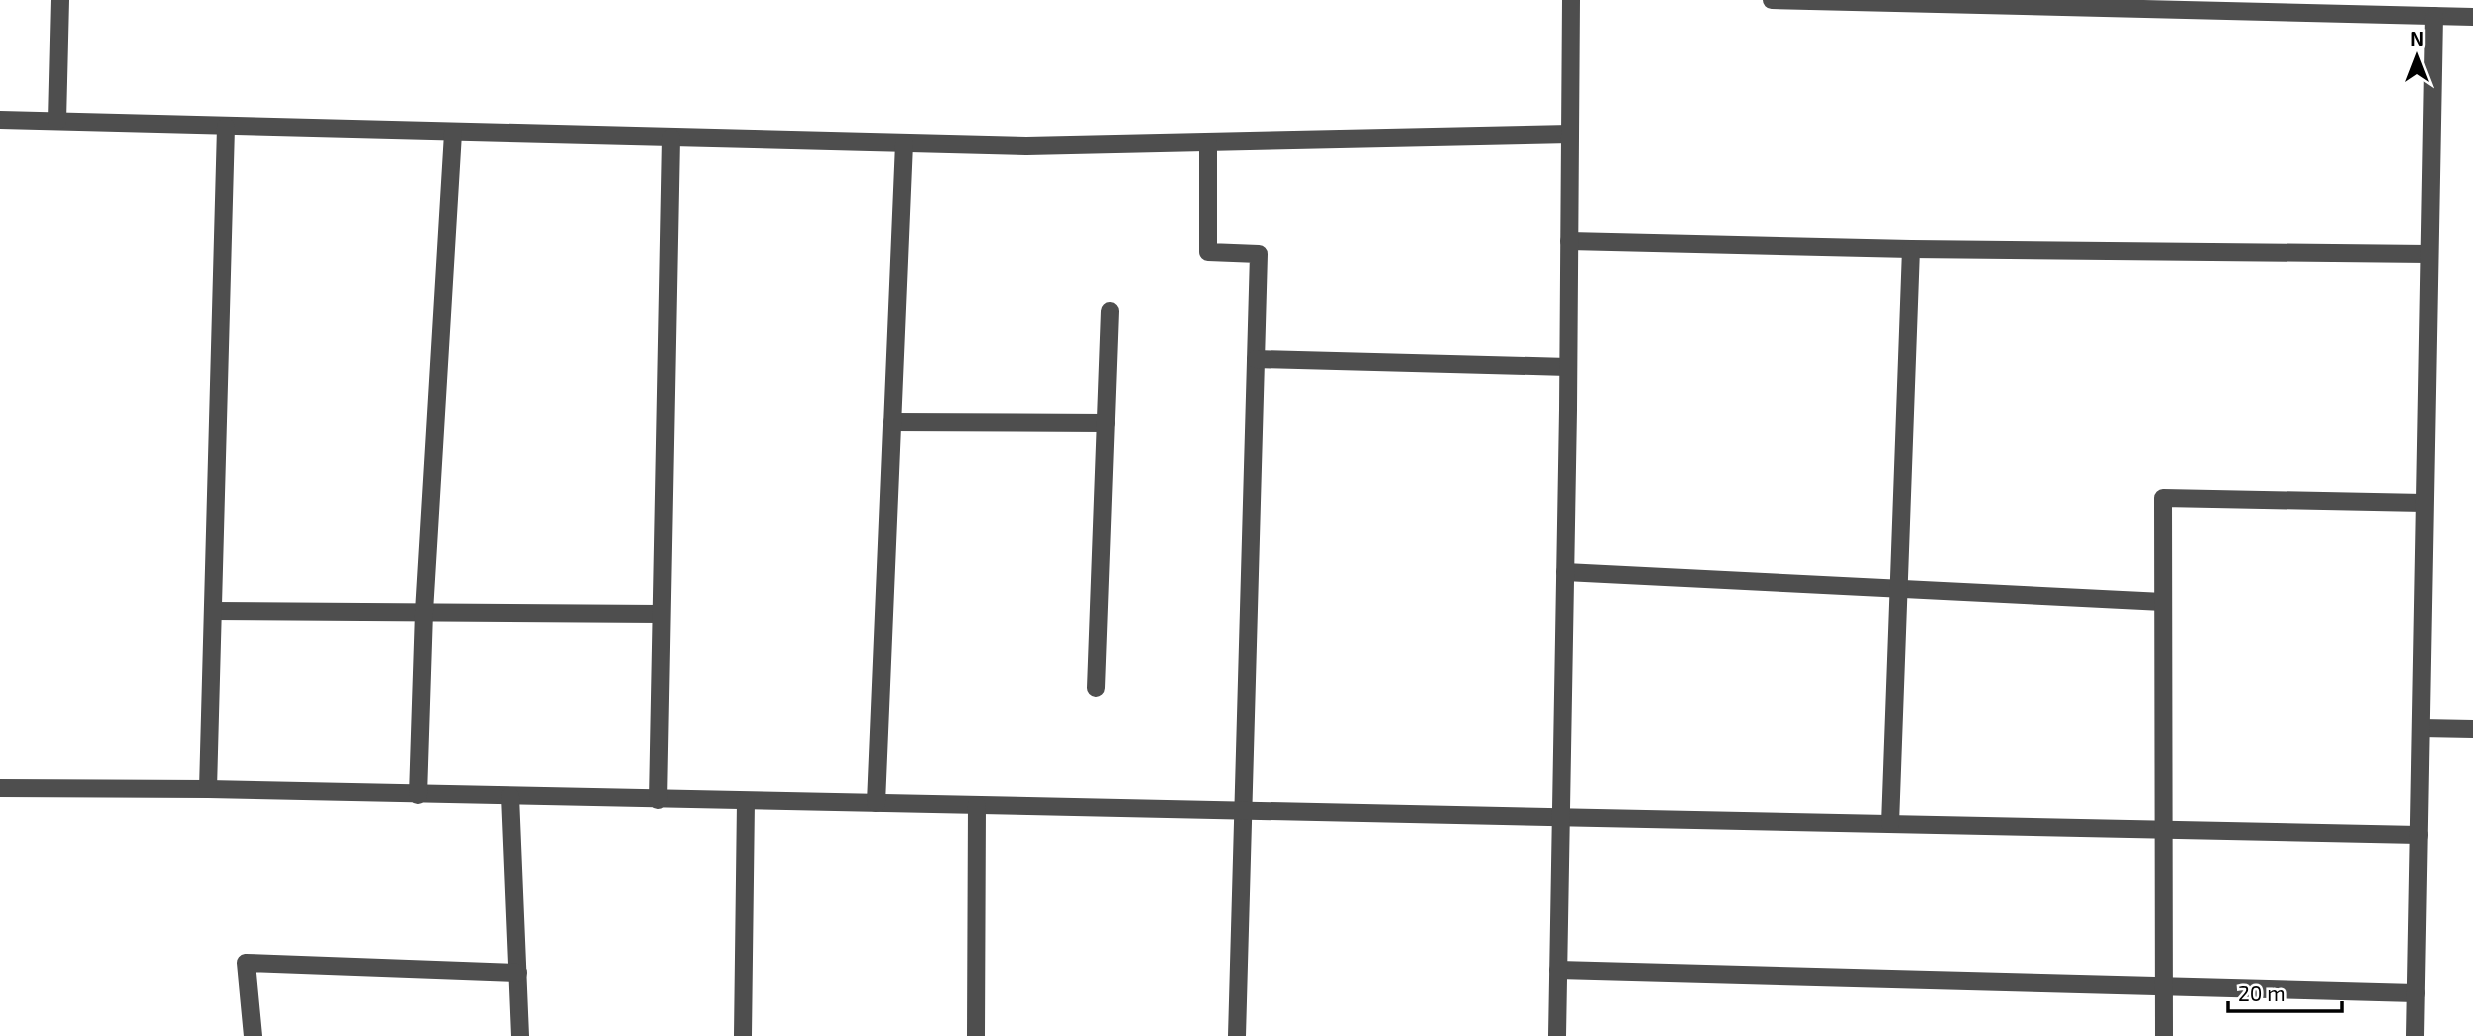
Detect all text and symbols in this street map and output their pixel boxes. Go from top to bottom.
north arrow [2382,21,2452,91]
text: N [2410,27,2424,50]
scale bar [2228,970,2342,1014]
text: 20 m [2238,980,2286,1005]

